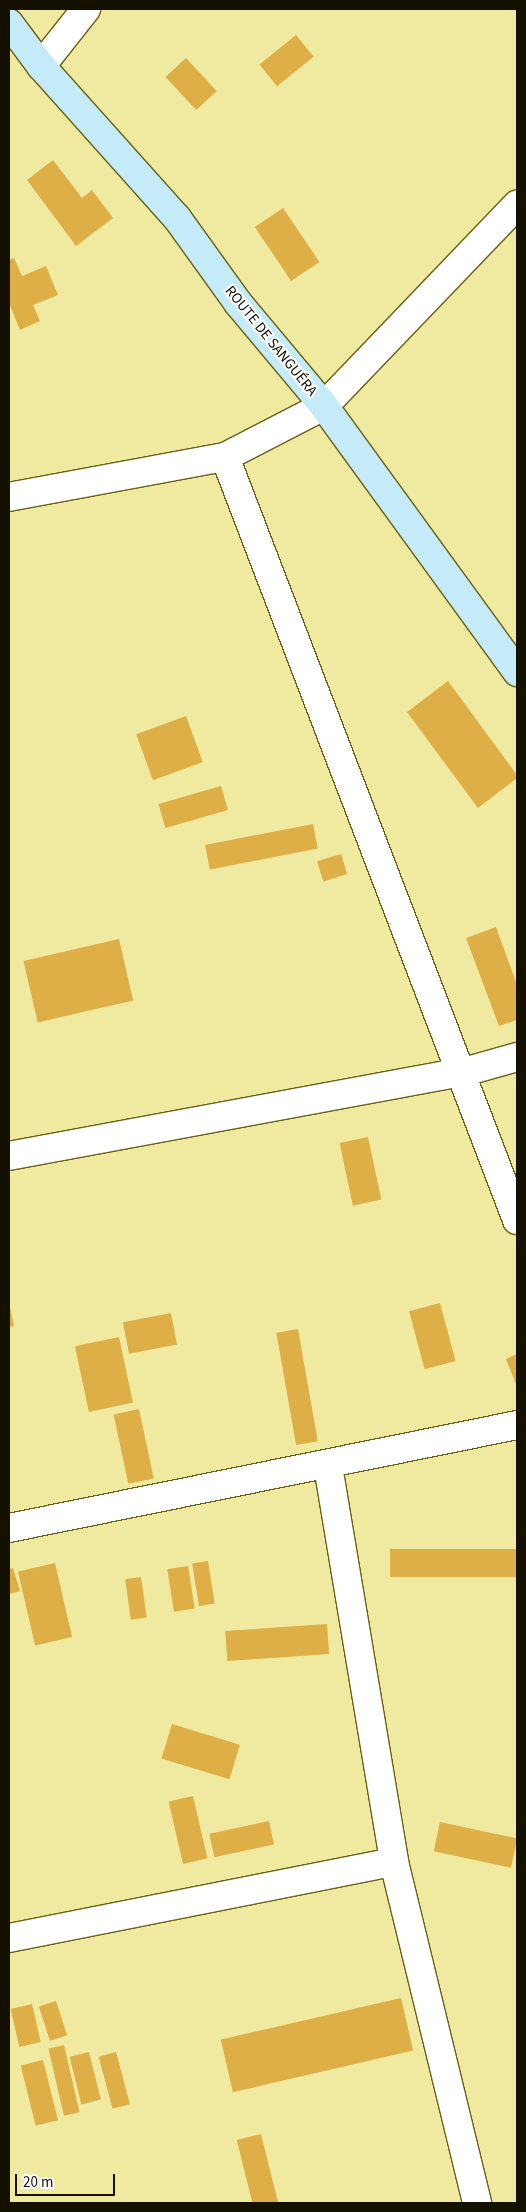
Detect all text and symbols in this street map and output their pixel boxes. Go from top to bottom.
street label: ROUTE DE SANGUÉRA [221,282,321,400]
scale bar [18,2164,118,2196]
text: 20 m [23,2172,53,2193]

